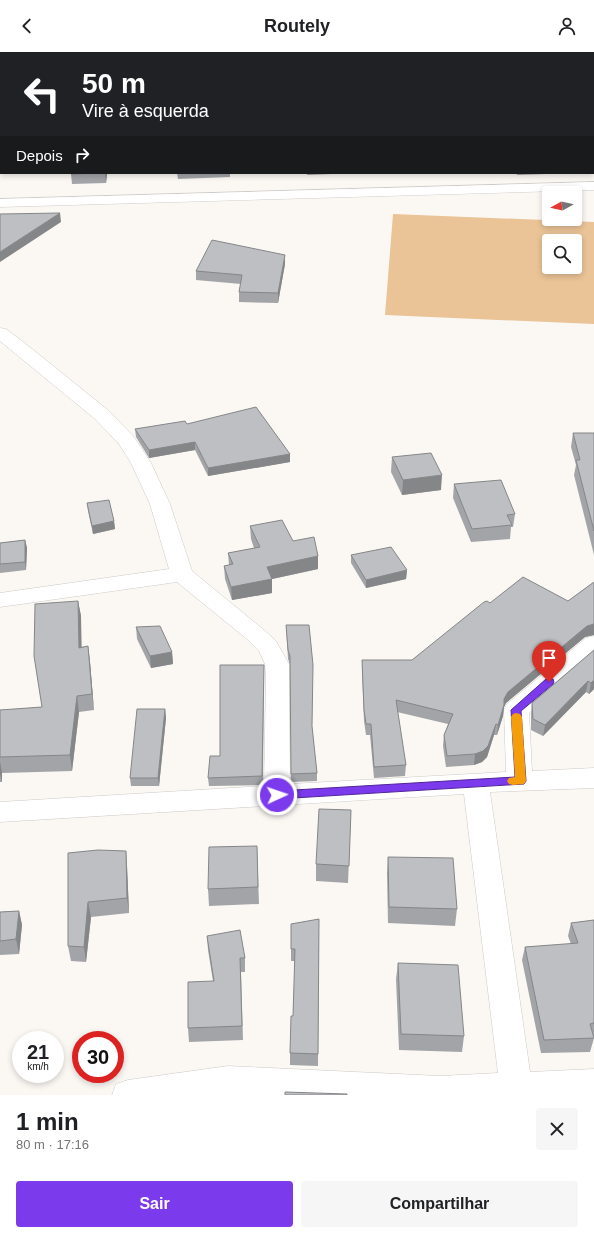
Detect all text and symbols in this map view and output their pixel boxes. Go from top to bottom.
icon: back [16,15,38,37]
icon: person [556,15,578,37]
text: Routely [264,16,330,36]
icon: left [16,68,68,120]
text: 50 m [82,68,146,99]
text: Vire à esquerda [82,101,209,121]
icon: right [71,144,93,166]
text: Depois [16,147,63,164]
north arrow [542,186,582,226]
map controls [542,186,582,274]
button: search [542,234,582,274]
pin [532,641,566,682]
icon: arrive [538,647,560,669]
position arrow [256,774,298,816]
speed limit sign: 30 [72,1031,124,1083]
text: 21 [27,1041,49,1063]
text: km/h [27,1061,49,1072]
text: 1 min [16,1108,79,1135]
button: close [536,1108,578,1150]
text: 80 m · 17:16 [16,1137,89,1152]
button: Sair [16,1181,293,1227]
button: Compartilhar [301,1181,578,1227]

